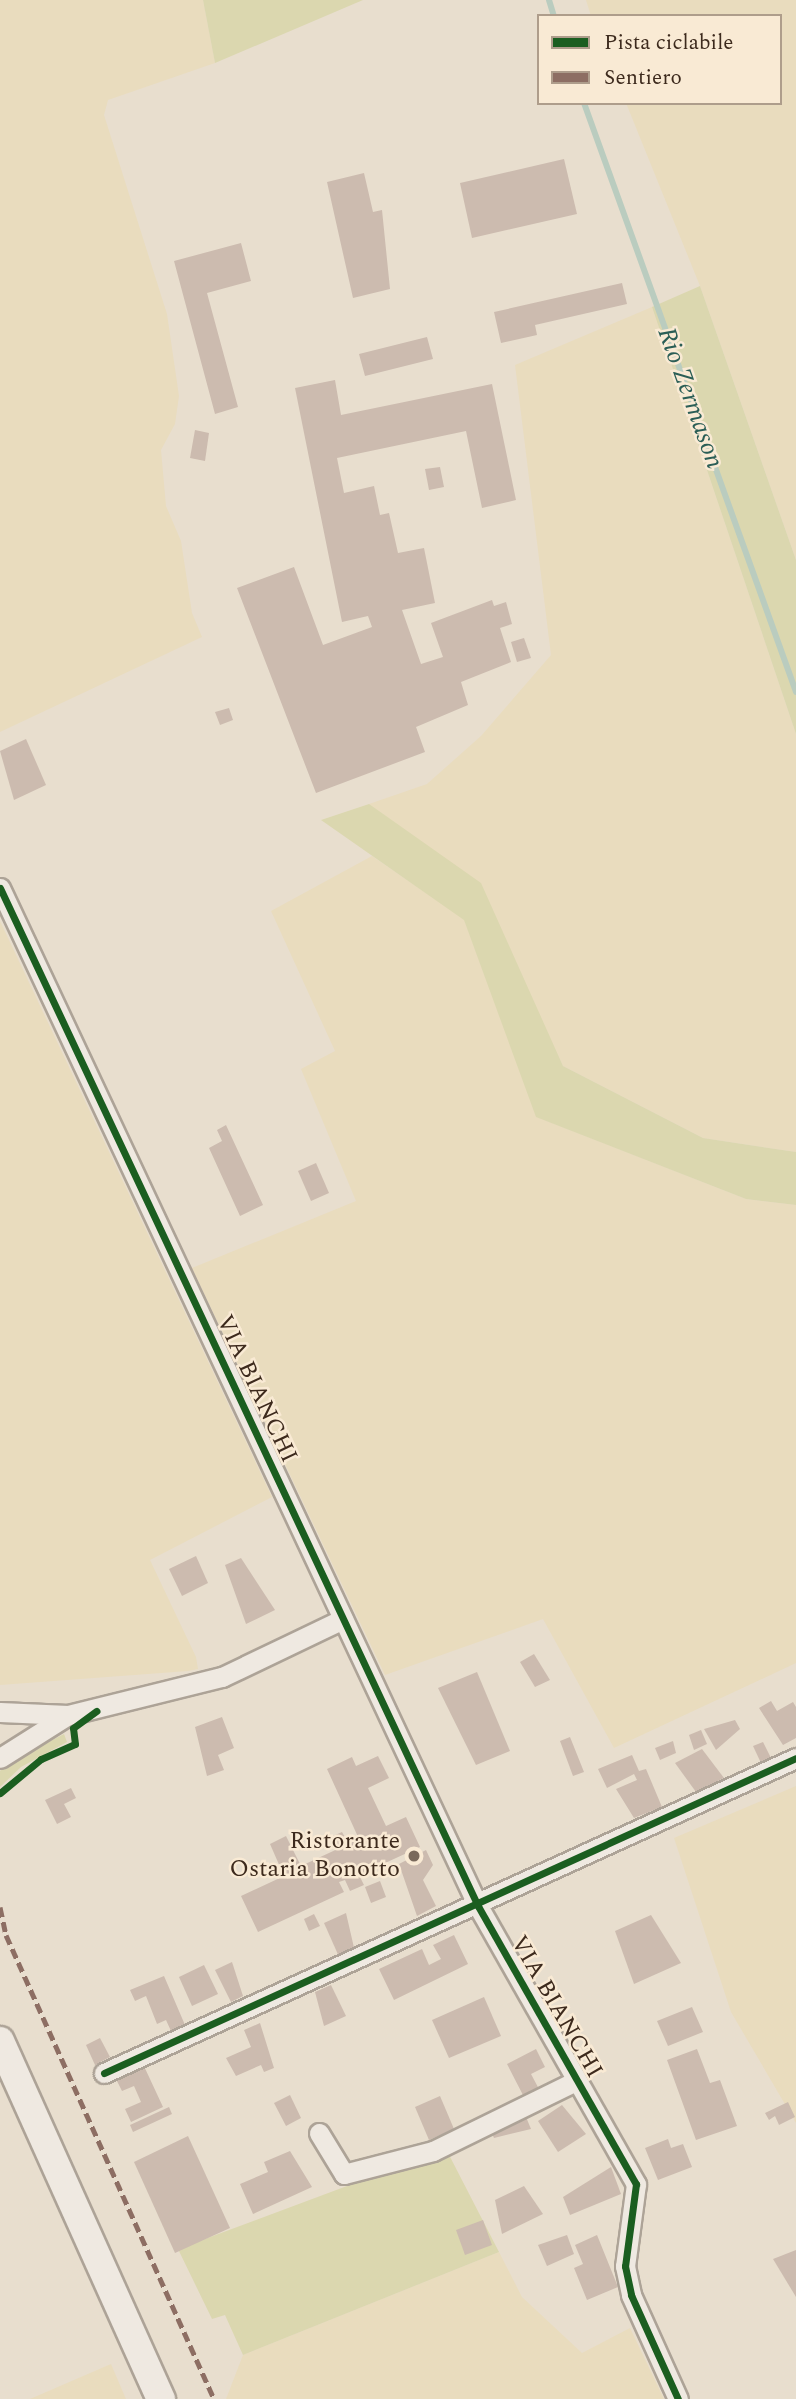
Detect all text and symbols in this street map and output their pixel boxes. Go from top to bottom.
legend [537,14,782,105]
text: Pista ciclabile [604,27,734,59]
text: Sentiero [604,62,682,94]
water label: Rio Zermason [650,323,730,473]
street label: VIA BIANCHI [209,1311,303,1467]
place label: Ristorante Ostaria Bonotto [230,1828,400,1884]
marker: Ristorante Ostaria Bonotto [406,1848,422,1864]
street label: VIA BIANCHI [504,1931,608,2083]

